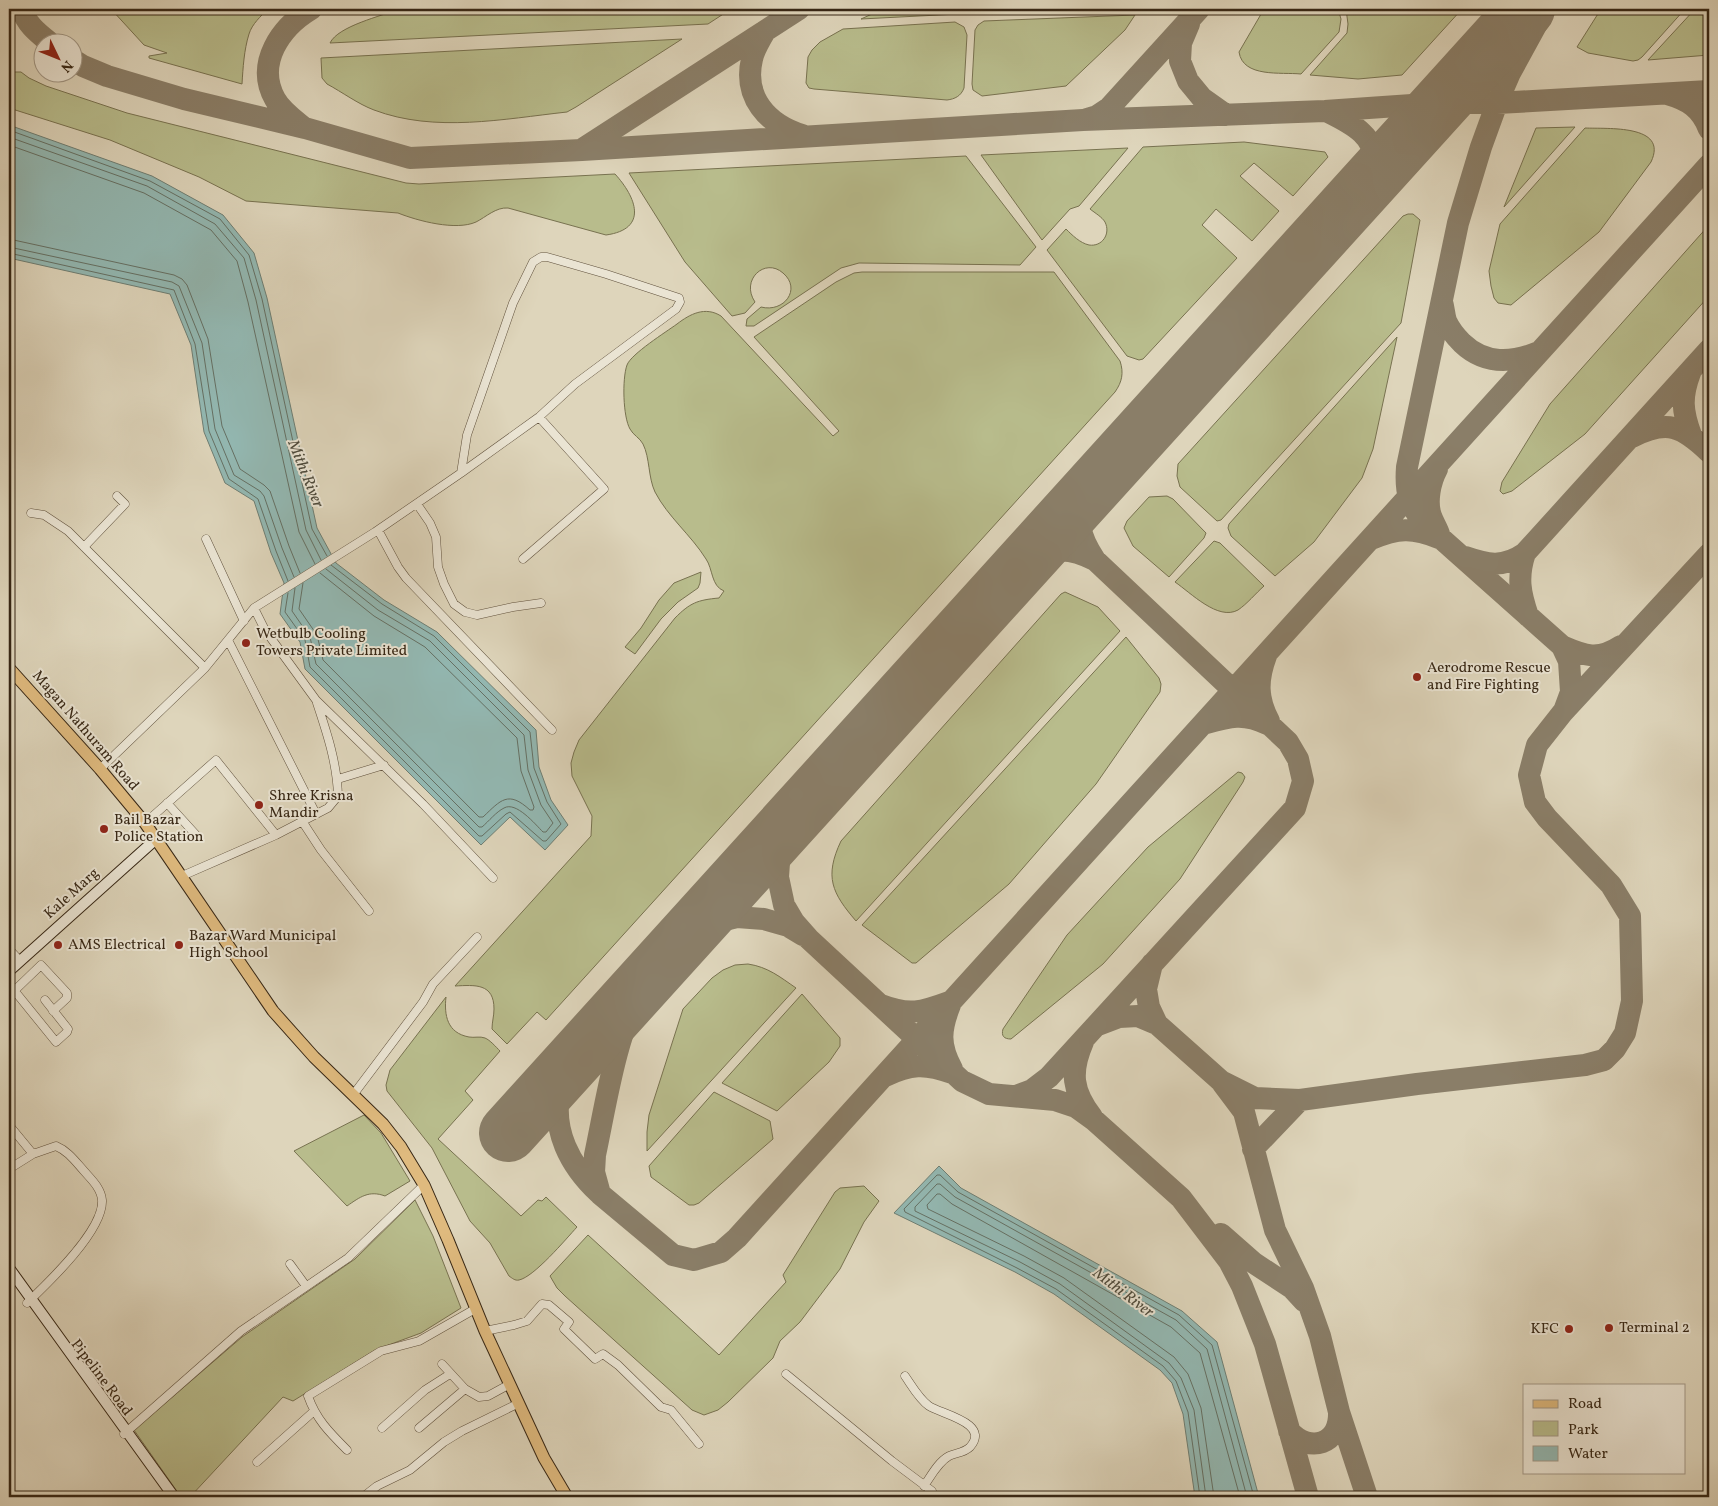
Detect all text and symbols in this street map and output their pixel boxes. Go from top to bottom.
north arrow [32,32,82,82]
text: N [56,56,77,76]
water label: Mithi River [281,436,329,512]
place label: Wetbulb Cooling Towers Private Limited [256,624,407,662]
marker: Wetbulb Cooling Towers Private Limited [240,637,252,649]
place label: Aerodrome Rescue and Fire Fighting [1427,658,1551,696]
street label: Magan Nathuram Road [27,666,143,796]
marker: Aerodrome Rescue and Fire Fighting [1411,671,1423,683]
place label: Shree Krisna Mandir [269,786,354,824]
marker: Shree Krisna Mandir [253,799,265,811]
place label: Bail Bazar Police Station [114,810,204,848]
marker: Bail Bazar Police Station [98,823,110,835]
street label: Kale Marg [40,863,104,924]
place label: Bazar Ward Municipal High School [189,926,336,964]
place label: AMS Electrical [68,935,166,956]
marker: AMS Electrical [52,939,64,951]
marker: Bazar Ward Municipal High School [173,939,185,951]
water label: Mithi River [1087,1262,1159,1324]
place label: Terminal 2 [1619,1318,1690,1339]
place label: KFC [1531,1319,1559,1340]
marker: Terminal 2 [1603,1322,1615,1334]
marker: KFC [1563,1323,1575,1335]
street label: Pipeline Road [65,1335,137,1421]
legend [1523,1384,1686,1474]
text: Road [1568,1394,1602,1415]
text: Park [1568,1420,1599,1441]
text: Water [1568,1444,1608,1465]

